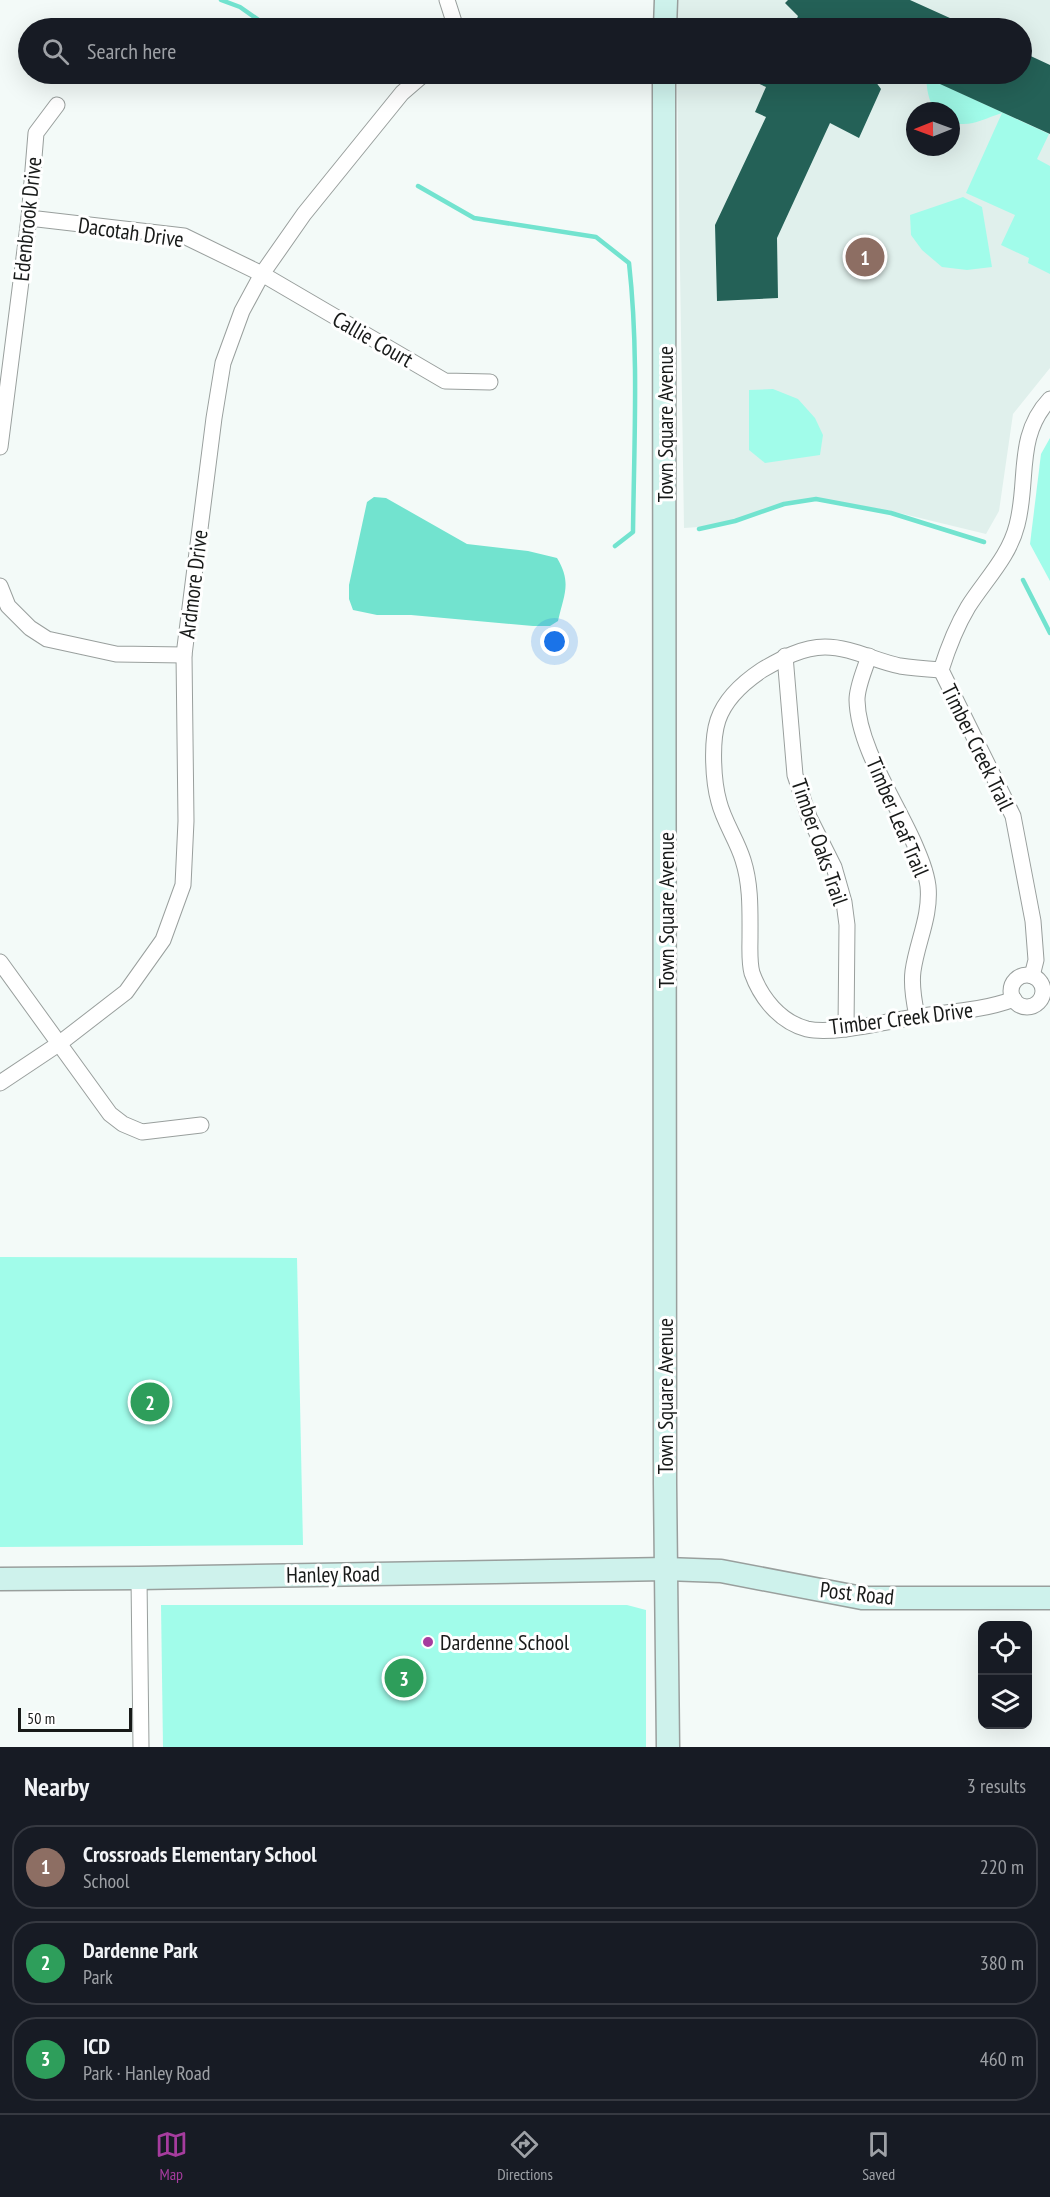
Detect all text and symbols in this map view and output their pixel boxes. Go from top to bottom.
search box [18,18,1032,84]
icon: search [39,35,72,68]
text: Search here [87,37,176,65]
north arrow [906,102,960,156]
street label: Edenbrook Drive [7,155,47,283]
street label: Dacotah Drive [76,211,186,253]
pin: 1 [846,234,884,280]
street label: Callie Court [328,305,418,373]
street label: Town Square Avenue [651,346,679,502]
street label: Ardmore Drive [172,528,214,640]
your location [540,627,569,656]
street label: Timber Creek Trail [935,679,1021,815]
street label: Timber Leaf Trail [860,753,936,882]
street label: Timber Oaks Trail [785,775,855,910]
street label: Town Square Avenue [652,832,680,988]
street label: Timber Creek Drive [827,995,975,1041]
street label: Town Square Avenue [651,1318,679,1474]
pin: 2 [130,1380,170,1424]
street label: Hanley Road [286,1559,380,1589]
street label: Post Road [818,1575,896,1611]
map controls [978,1621,1032,1729]
button: locate [978,1621,1032,1675]
place label: Dardenne School [440,1628,570,1656]
marker: Dardenne School [421,1635,435,1649]
pin: 3 [384,1656,424,1700]
button: layers [978,1675,1032,1729]
scale bar [18,1705,132,1732]
text: 50 m [27,1708,55,1728]
text: Nearby [24,1770,89,1803]
text: 3 results [967,1773,1026,1799]
text: Crossroads Elementary School [83,1840,317,1868]
text: 1 [41,1854,50,1880]
text: 220 m [980,1854,1024,1880]
text: School [83,1868,129,1894]
text: Dardenne Park [83,1936,198,1964]
text: 2 [41,1950,50,1976]
text: 380 m [980,1950,1024,1976]
text: Park [83,1964,113,1990]
text: ICD [83,2032,110,2060]
text: 3 [41,2046,50,2072]
text: 460 m [980,2046,1024,2072]
text: Park · Hanley Road [83,2060,210,2086]
tab: Map [155,2128,188,2184]
tab: Directions [497,2128,553,2184]
tab: Saved [862,2128,895,2184]

